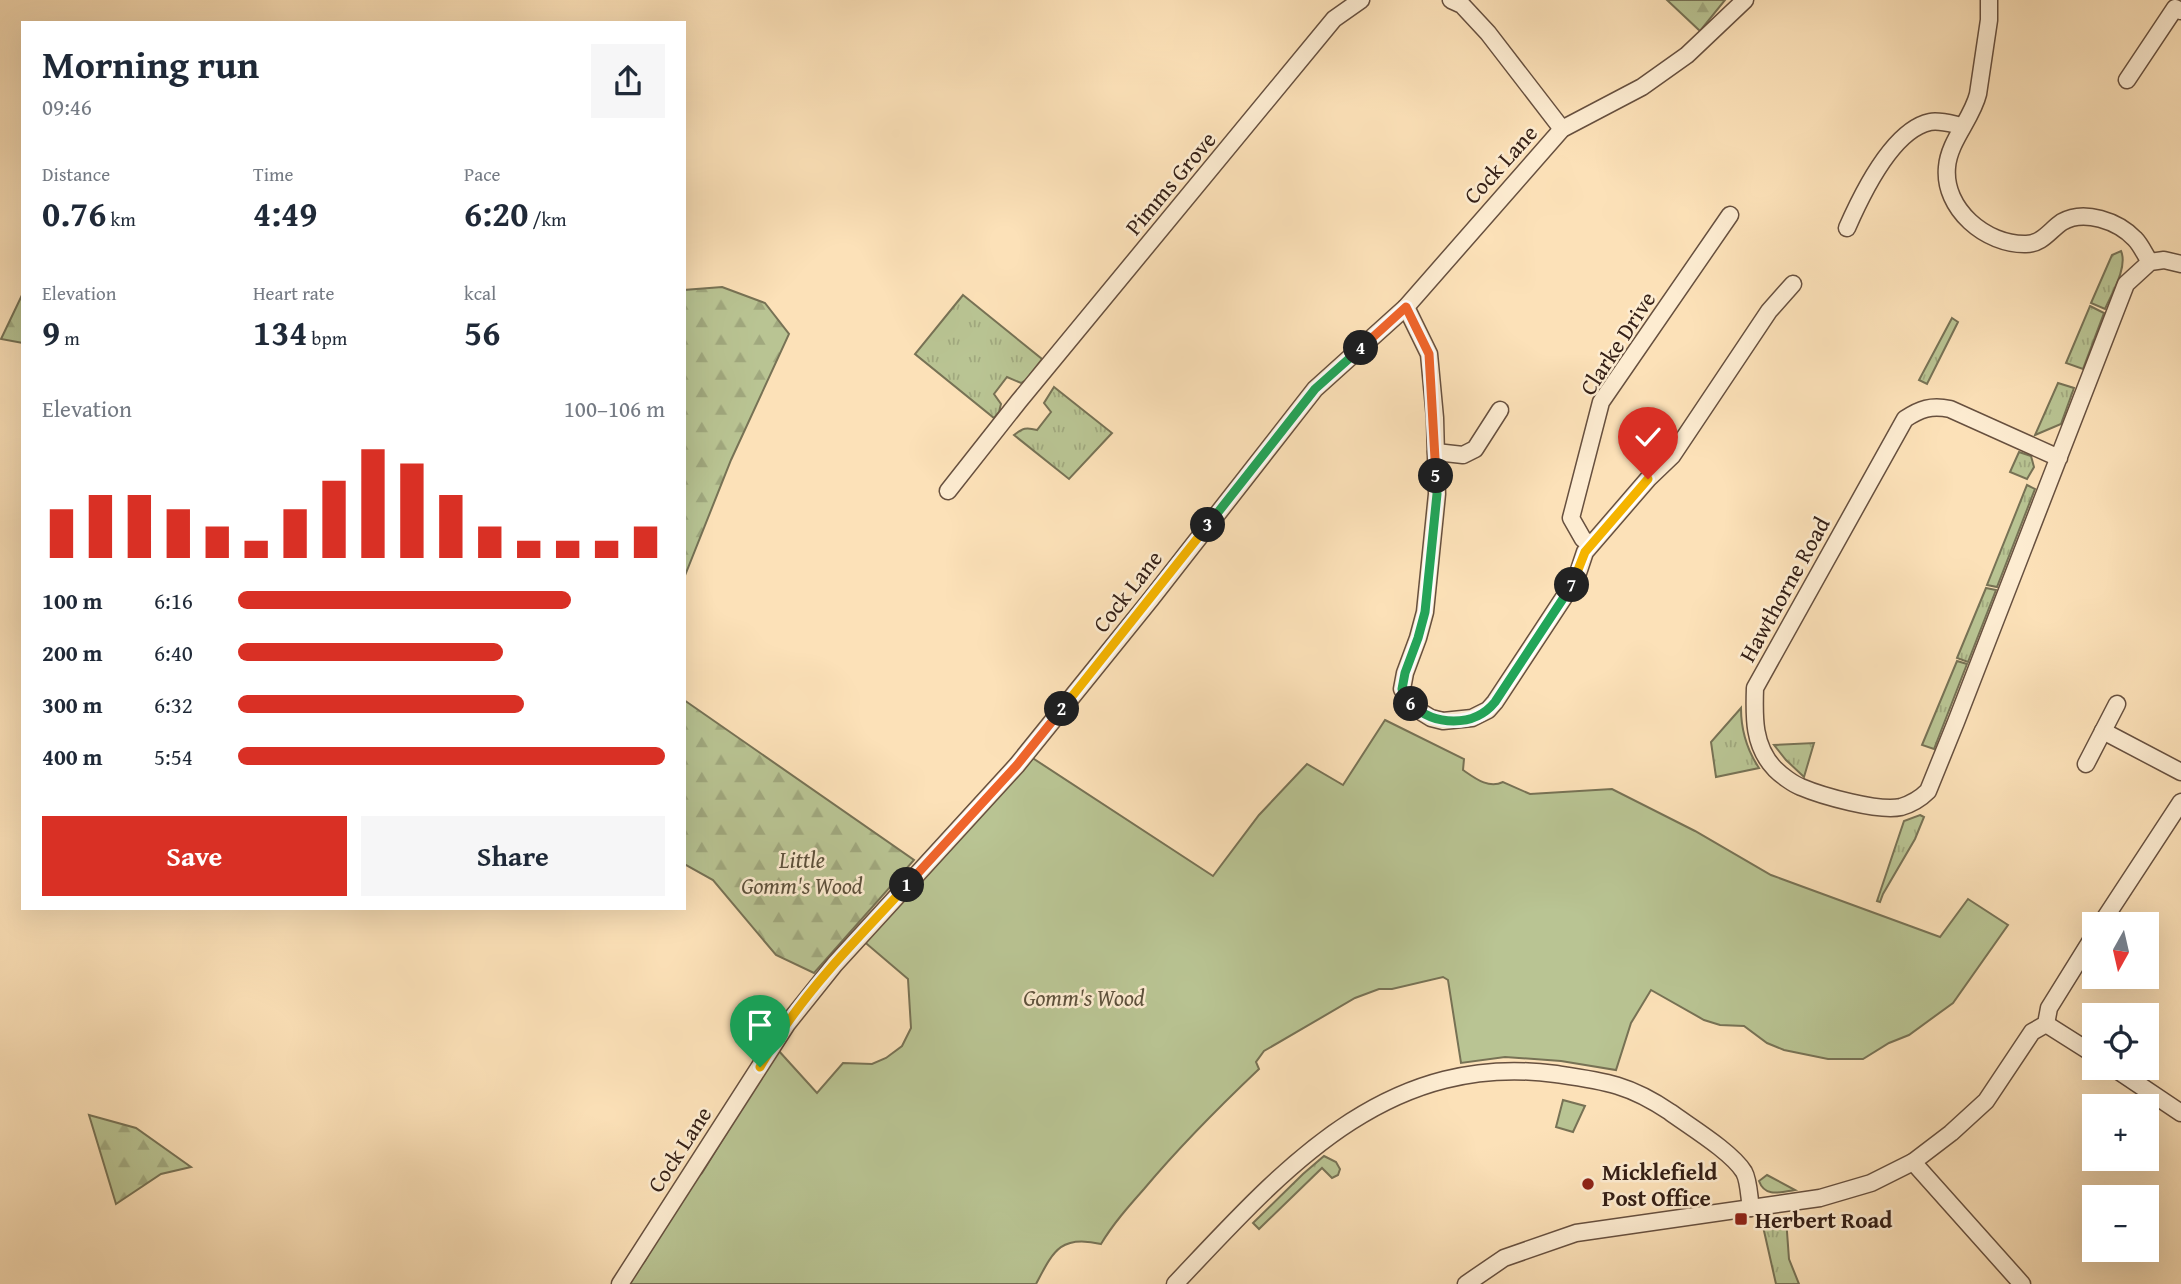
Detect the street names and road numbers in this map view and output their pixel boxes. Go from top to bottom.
street label: Cock Lane [1455,117,1545,211]
street label: Pimms Grove [1117,124,1223,242]
street label: Clarke Drive [1571,285,1663,401]
street label: Hawthorne Road [1730,510,1838,668]
street label: Cock Lane [1084,543,1170,639]
street label: Cock Lane [639,1099,719,1199]

